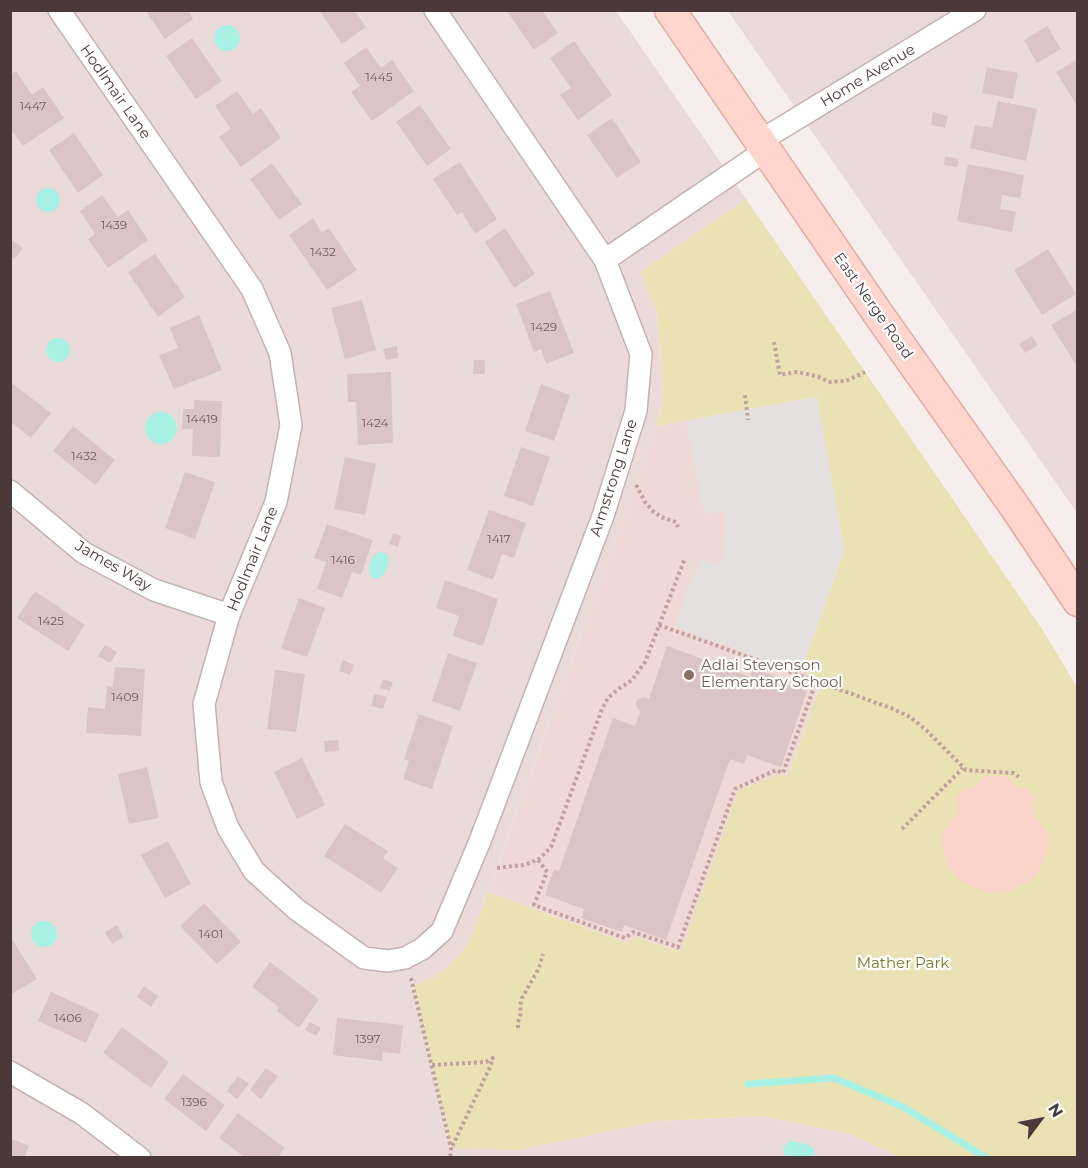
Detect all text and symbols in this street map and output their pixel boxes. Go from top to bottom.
street label: Hodlmair Lane [76,41,154,143]
street label: Home Avenue [817,41,919,111]
house number: 1445 [366,70,392,84]
house number: 1447 [20,99,46,113]
house number: 1439 [101,218,127,232]
house number: 1432 [310,245,336,259]
street label: East Nerge Road [830,249,916,363]
house number: 1429 [531,320,557,334]
house number: 14419 [186,412,218,426]
house number: 1424 [362,416,388,430]
street label: Armstrong Lane [587,417,641,539]
house number: 1432 [71,449,97,463]
street label: Hodlmair Lane [224,504,282,614]
house number: 1417 [487,532,511,546]
street label: James Way [72,537,154,595]
house number: 1416 [331,553,355,567]
house number: 1425 [38,614,64,628]
place label: Adlai Stevenson Elementary School [701,657,842,692]
marker: Adlai Stevenson Elementary School [682,668,696,682]
house number: 1409 [111,690,139,704]
house number: 1401 [199,927,223,941]
park label: Mather Park [857,955,949,973]
house number: 1406 [54,1011,82,1025]
house number: 1397 [355,1032,381,1046]
north arrow [1010,1090,1070,1150]
house number: 1396 [181,1095,207,1109]
text: N [1044,1100,1067,1121]

